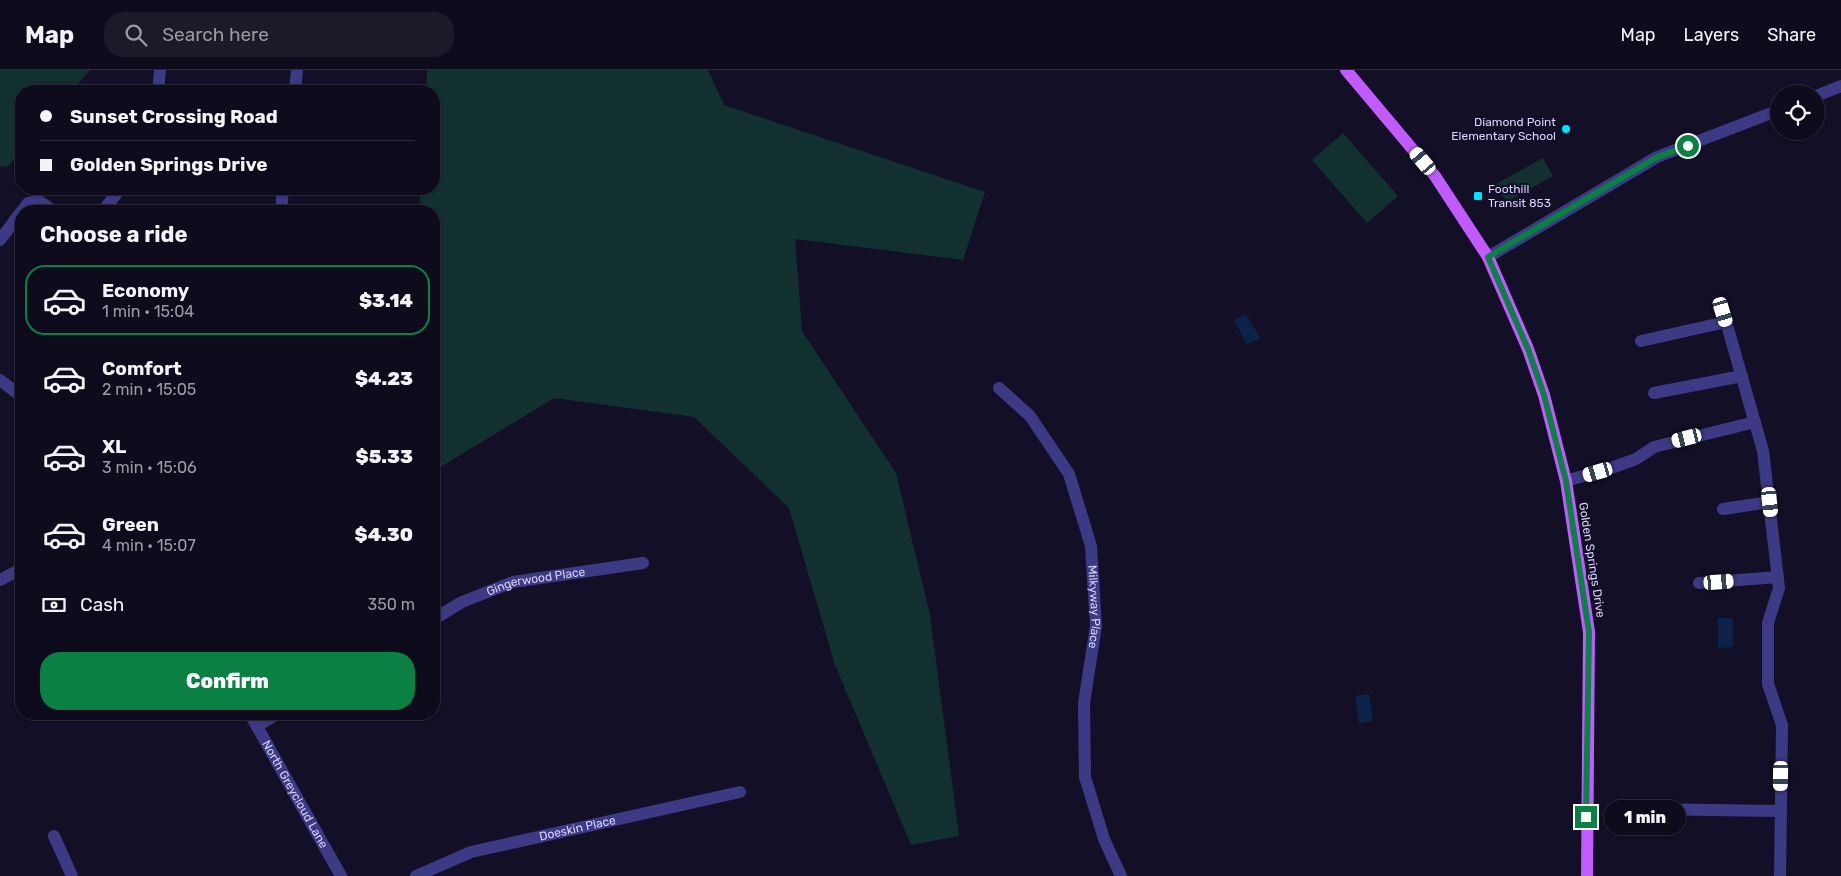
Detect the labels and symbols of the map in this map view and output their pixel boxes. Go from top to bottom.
place label: Diamond Point Elementary School [1451,115,1556,143]
marker: Diamond Point Elementary School [1560,123,1572,135]
route start [1677,135,1699,157]
car [1407,145,1438,177]
place label: Foothill Transit 853 [1488,182,1551,210]
marker: Foothill Transit 853 [1472,190,1484,202]
car [1711,295,1734,329]
car [1670,427,1703,449]
car [1581,461,1614,483]
car [1760,486,1779,518]
street label: Golden Springs Drive [1576,501,1608,619]
street label: Gingerwood Place [484,564,586,599]
street label: Milkyway Place [1085,565,1103,650]
car [1703,573,1734,591]
street label: North Greycloud Lane [259,738,331,851]
car [1773,761,1788,791]
callout: 1 min [1604,800,1686,834]
route end [1575,806,1597,828]
street label: Doeskin Place [538,813,617,844]

